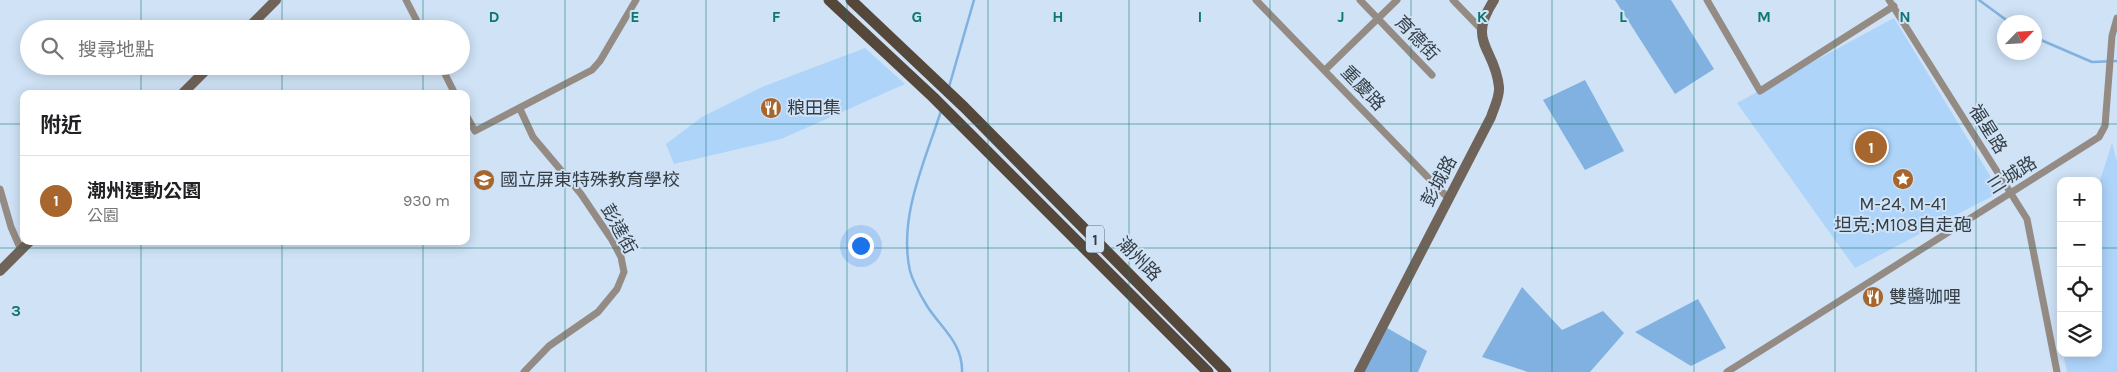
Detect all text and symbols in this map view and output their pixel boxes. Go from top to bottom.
text: D [489,7,500,26]
text: E [630,7,640,26]
text: F [772,7,781,26]
text: G [912,7,922,26]
text: H [1052,7,1064,26]
text: I [1198,7,1202,26]
text: J [1337,7,1345,26]
text: K [1477,7,1488,26]
text: L [1619,7,1627,26]
text: M [1757,7,1771,26]
text: N [1899,7,1911,26]
street label: 育德街 [1390,11,1444,65]
north arrow [1997,15,2042,60]
search box [20,20,470,75]
icon: search [38,34,66,62]
text: 搜尋地點 [78,39,154,61]
street label: 重慶路 [1336,61,1390,115]
restaurant icon: 粮田集 [759,96,783,120]
place label: 粮田集 [787,97,841,119]
street label: 福星路 [1964,100,2012,158]
text: 附近 [40,113,82,137]
pin: 1 [1855,128,1887,166]
street label: 三城路 [1983,151,2041,199]
street label: 彭城路 [1417,152,1461,210]
place icon: M-24, M-41 坦克;M108自走砲 [1891,167,1915,191]
school or university icon: 國立屏東特殊教育學校 [472,168,496,192]
place label: 國立屏東特殊教育學校 [500,169,680,191]
map controls [2057,177,2102,357]
button: + [2057,177,2102,222]
text: 潮州運動公園 [87,180,201,202]
text: 1 [53,191,59,210]
text: 930 m [403,191,450,210]
place label: M-24, M-41 坦克;M108自走砲 [1834,193,1972,236]
street label: 彭達街 [596,200,642,258]
text: 公園 [87,206,119,225]
button: − [2057,222,2102,267]
road number: 1 [1086,225,1104,252]
street label: 潮州路 [1112,232,1166,286]
your location [848,233,874,259]
button: locate [2057,267,2102,312]
restaurant icon: 雙醬咖哩 [1861,285,1885,309]
place label: 雙醬咖哩 [1889,286,1961,308]
text: 3 [11,301,21,320]
button: layers [2057,312,2102,357]

